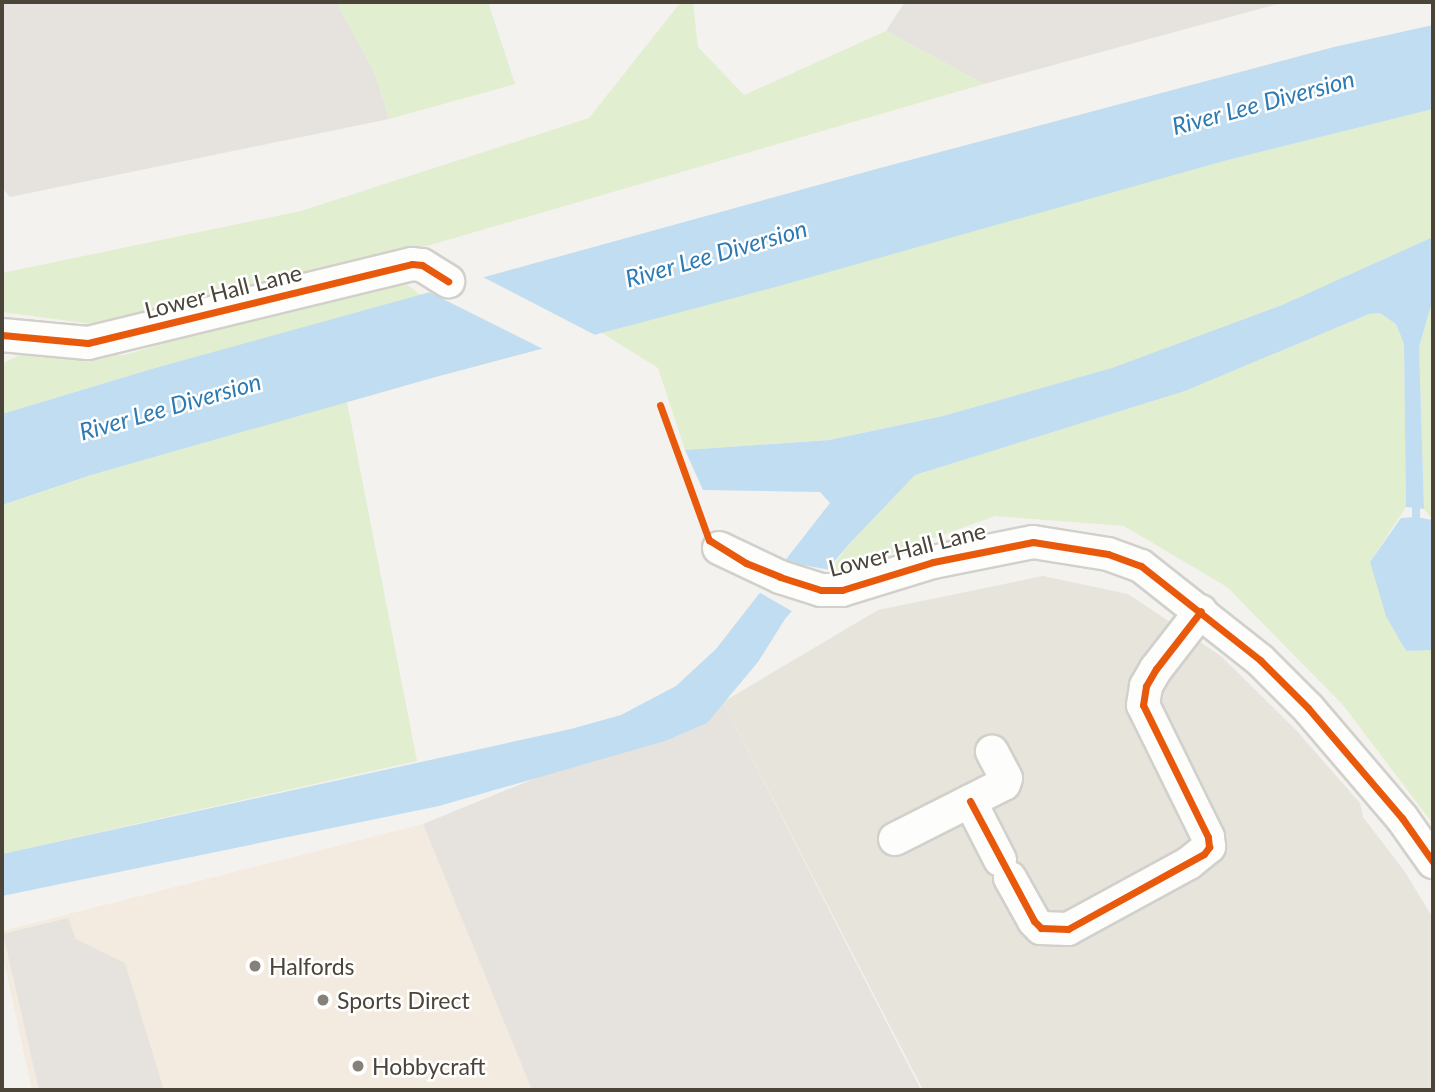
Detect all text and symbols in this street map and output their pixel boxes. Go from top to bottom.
water label: River Lee Diversion [1168,64,1358,140]
water label: River Lee Diversion [622,213,810,293]
street label: Lower Hall Lane [141,258,305,324]
water label: River Lee Diversion [76,366,264,446]
street label: Lower Hall Lane [825,516,989,582]
place label: Halfords [269,952,355,980]
marker: Halfords [247,958,263,974]
place label: Sports Direct [337,986,470,1014]
marker: Sports Direct [315,992,331,1008]
place label: Hobbycraft [372,1052,485,1080]
marker: Hobbycraft [350,1058,366,1074]

